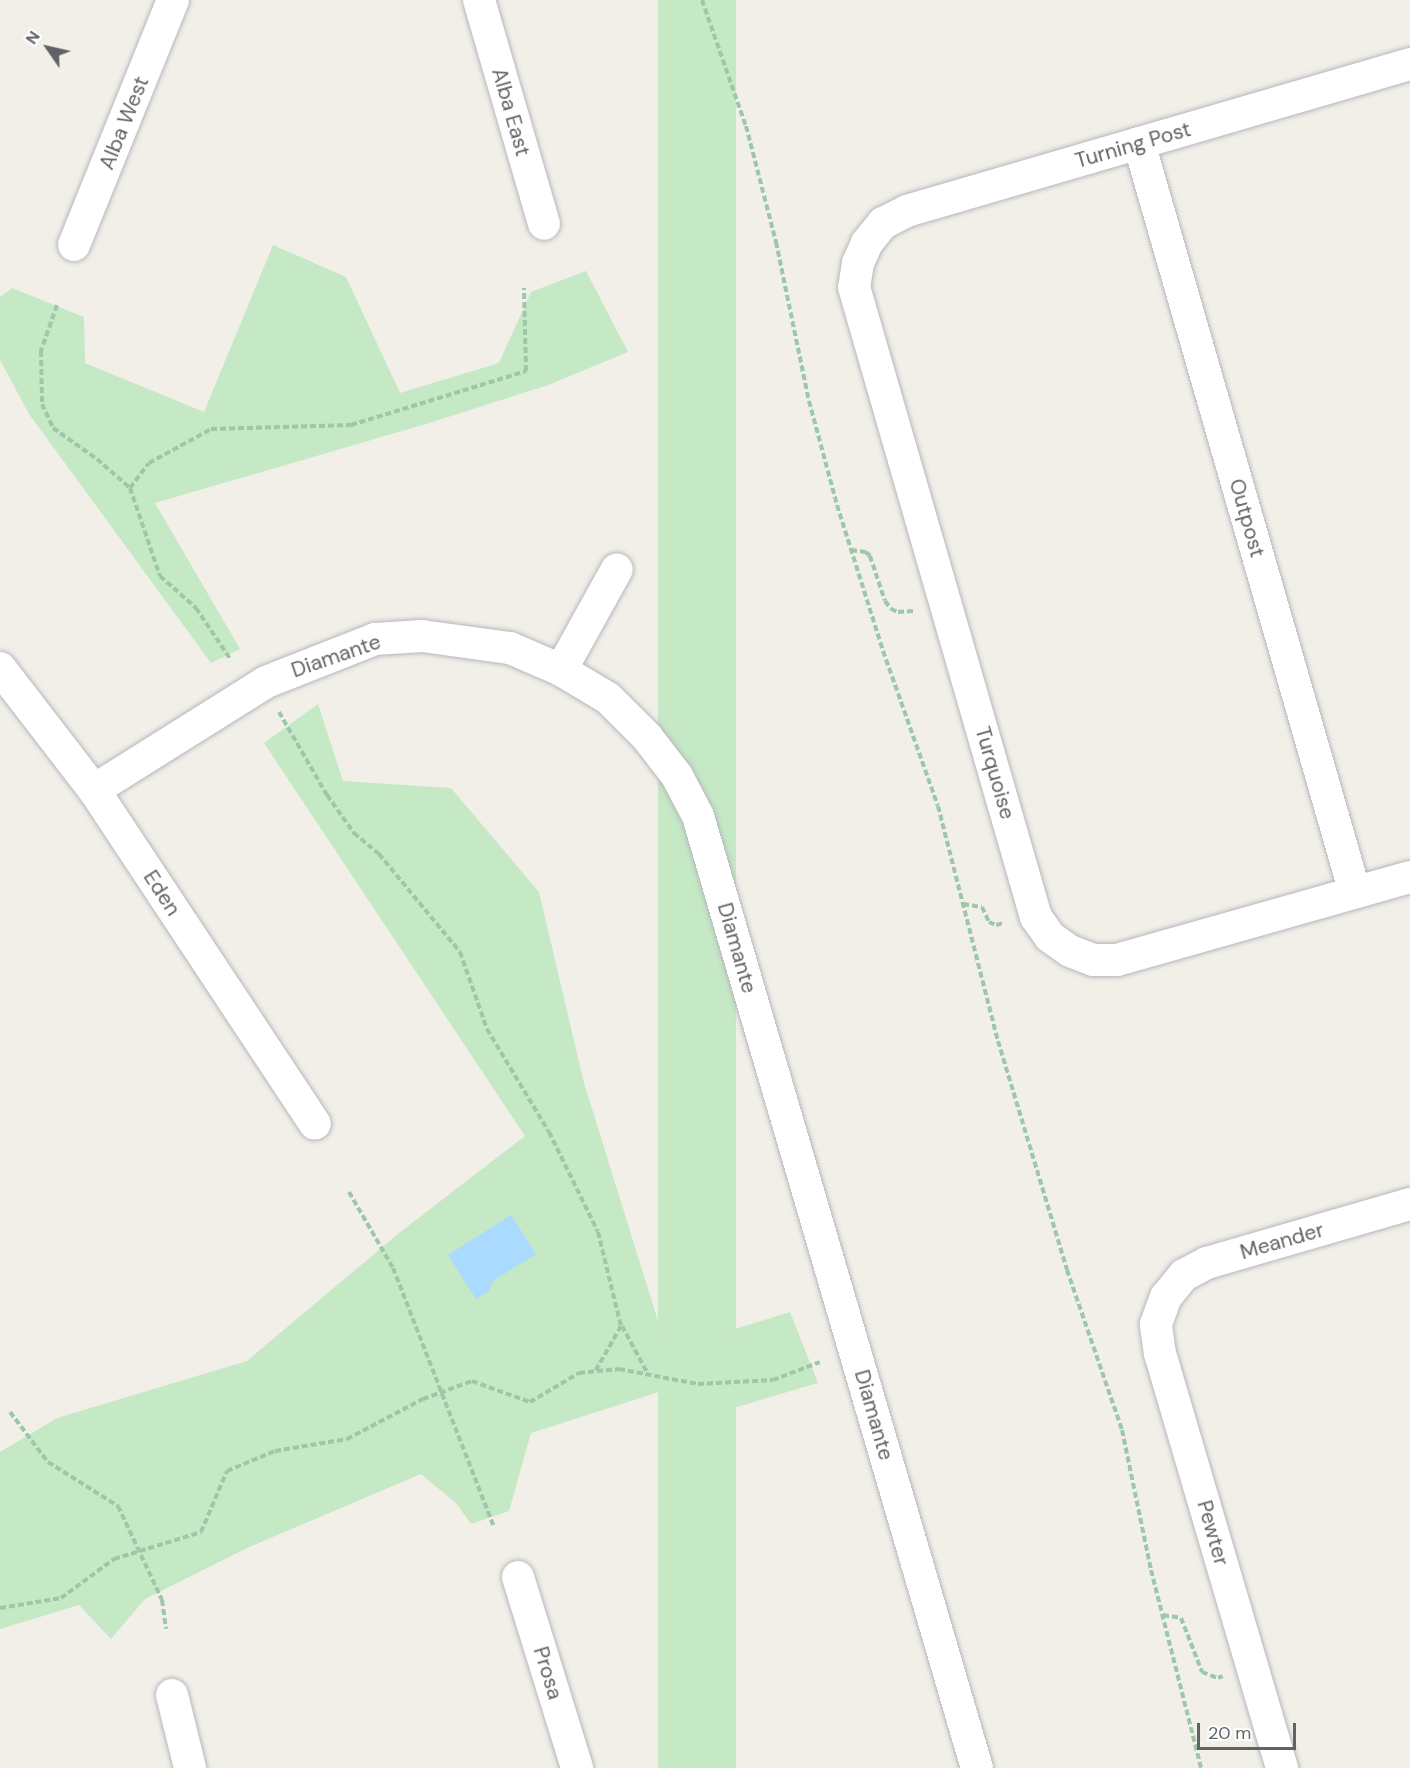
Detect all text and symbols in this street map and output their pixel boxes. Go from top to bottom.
north arrow [18,18,78,78]
text: N [21,27,45,48]
street label: Alba East [486,65,536,159]
street label: Alba West [94,73,154,173]
street label: Turning Post [1072,116,1194,174]
street label: Outpost [1224,476,1270,560]
street label: Diamante [288,629,384,683]
street label: Turquoise [970,724,1020,822]
street label: Eden [138,866,186,920]
street label: Diamante [712,900,762,996]
street label: Meander [1237,1217,1327,1265]
street label: Diamante [849,1367,899,1463]
street label: Pewter [1192,1497,1234,1569]
street label: Prosa [528,1644,568,1702]
scale bar [1200,1711,1299,1749]
text: 20 m [1208,1721,1251,1745]

